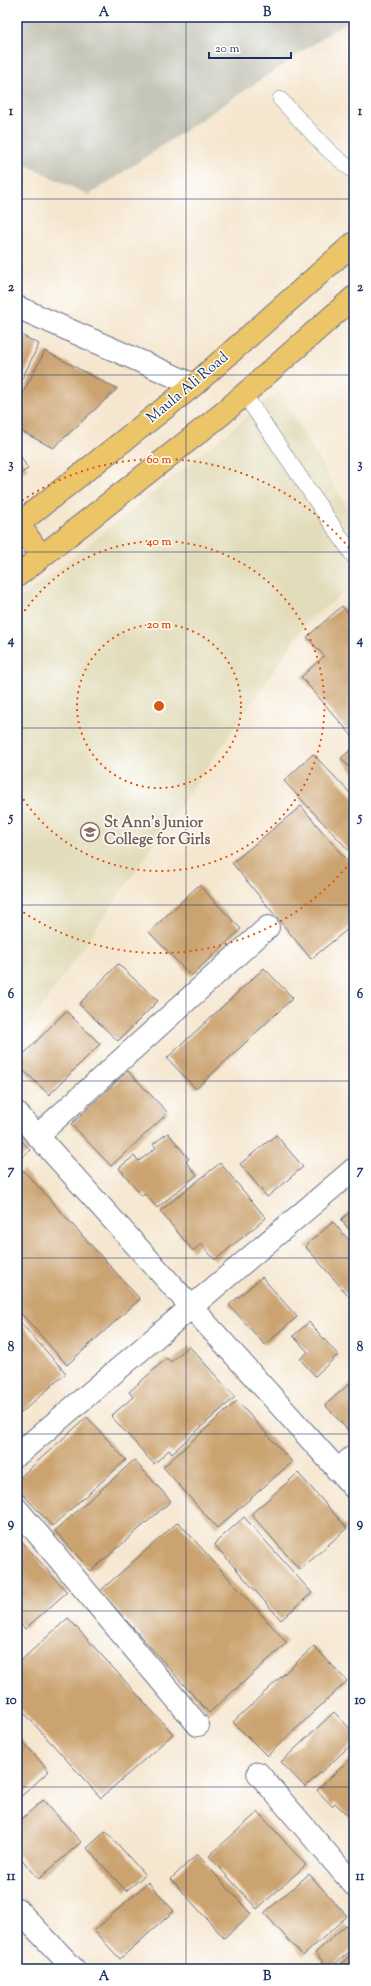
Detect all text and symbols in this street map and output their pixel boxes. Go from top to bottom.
text: A [99,4,110,22]
text: B [263,4,272,22]
scale bar [209,34,291,60]
text: 20 m [215,40,240,58]
text: 1 [9,103,14,121]
text: 1 [358,103,363,121]
text: 2 [8,279,15,297]
text: 2 [357,279,364,297]
street label: Maula Ali Road [143,347,234,428]
text: 60 m [147,451,171,469]
text: 3 [8,456,14,474]
text: 3 [357,456,363,474]
text: 40 m [146,533,171,551]
text: 20 m [147,616,171,634]
text: 4 [7,632,15,650]
text: 4 [356,632,364,650]
centre of rings [152,699,166,713]
text: 5 [8,809,14,827]
text: 5 [357,809,363,827]
place label: St Ann's Junior College for Girls [104,813,211,851]
school or university icon: St Ann's Junior College for Girls [79,821,101,843]
text: 6 [8,986,15,1004]
text: 6 [357,986,364,1004]
text: 7 [8,1162,15,1180]
text: 7 [357,1162,364,1180]
text: 8 [8,1339,15,1357]
text: 8 [357,1339,364,1357]
text: 9 [8,1515,15,1533]
text: 9 [357,1515,364,1533]
text: 10 [5,1692,17,1710]
text: 10 [354,1692,366,1710]
text: 11 [7,1868,16,1886]
text: 11 [356,1868,365,1886]
text: A [99,1968,110,1986]
text: B [263,1968,272,1986]

